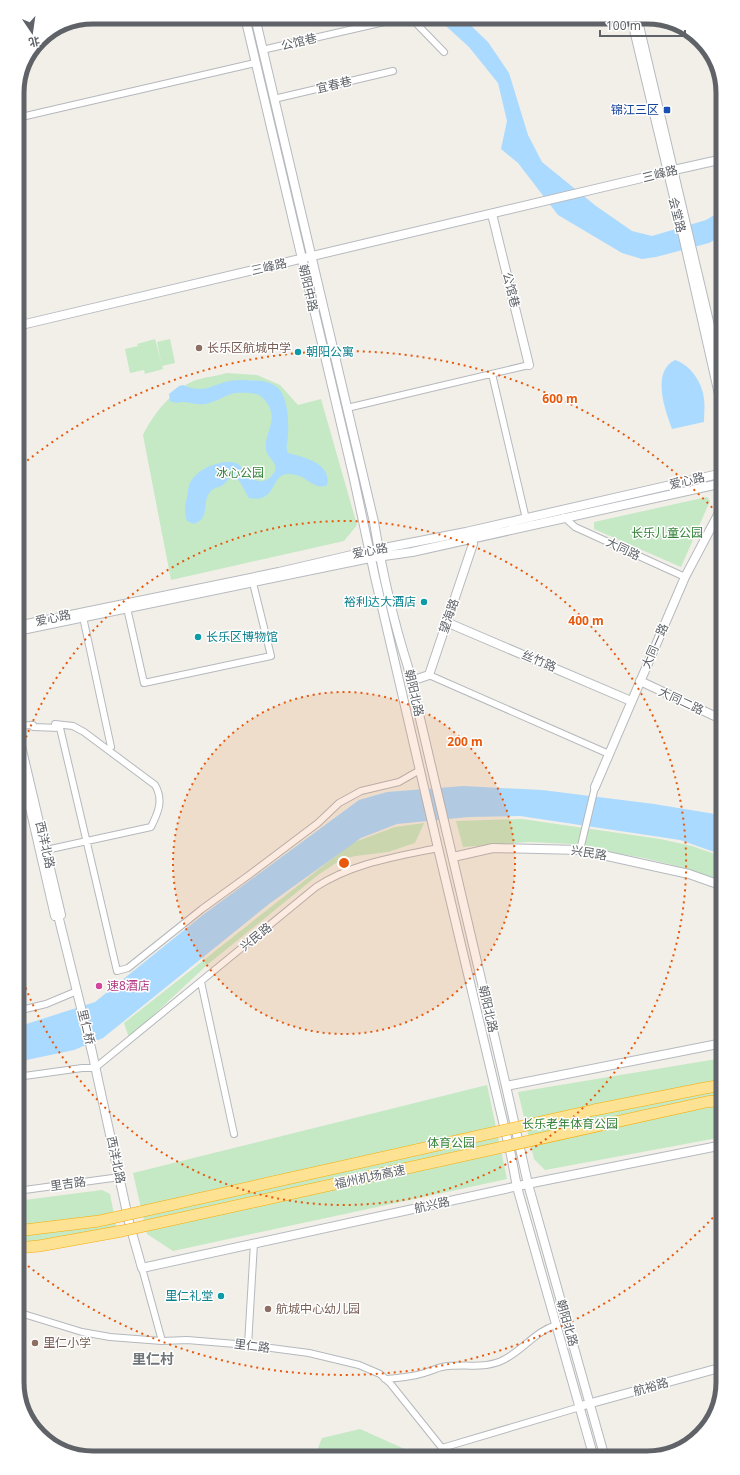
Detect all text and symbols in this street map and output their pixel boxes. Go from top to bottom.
north arrow [12,12,52,52]
scale bar [600,12,685,38]
text: 100 m [606,17,641,34]
street label: 公馆巷 [279,29,318,54]
text: 北 [27,34,41,51]
street label: 宜春巷 [314,72,353,97]
place label: 锦江三区 [611,101,659,118]
marker: 锦江三区 [662,105,672,115]
street label: 三峰路 [640,161,679,186]
street label: 会堂路 [665,195,690,234]
street label: 三峰路 [249,254,288,279]
street label: 朝阳中路 [295,263,322,313]
street label: 公馆巷 [499,270,524,309]
place label: 长乐区航城中学 [207,339,291,356]
marker: 长乐区航城中学 [194,343,204,353]
place label: 朝阳公寓 [306,343,354,360]
marker: 朝阳公寓 [293,347,303,357]
text: 600 m [542,390,578,407]
park label: 冰心公园 [216,464,264,481]
street label: 爱心路 [667,468,706,493]
park label: 长乐儿童公园 [631,524,703,541]
street label: 大同路 [603,533,643,564]
street label: 爱心路 [351,539,389,562]
place label: 裕利达大酒店 [344,593,416,610]
street label: 望海路 [435,596,462,636]
marker: 裕利达大酒店 [419,597,429,607]
street label: 爱心路 [34,605,72,630]
text: 400 m [568,612,604,629]
street label: 大同一路 [637,620,672,671]
place label: 长乐区博物馆 [206,628,278,645]
marker: 长乐区博物馆 [193,632,203,642]
street label: 丝竹路 [519,646,559,675]
street label: 朝阳北路 [401,668,428,718]
street label: 大同二路 [656,683,707,718]
text: 200 m [447,733,483,750]
street label: 西洋北路 [32,820,59,870]
street label: 兴民路 [570,841,608,864]
centre of rings [337,856,351,870]
street label: 兴民路 [236,919,275,955]
place label: 速8酒店 [107,977,150,994]
marker: 速8酒店 [94,981,104,991]
street label: 朝阳北路 [475,984,502,1034]
street label: 里仁桥 [74,1007,99,1046]
park label: 长乐老年体育公园 [522,1115,618,1132]
park label: 体育公园 [427,1134,475,1151]
street label: 西洋北路 [103,1135,130,1185]
street label: 福州机场高速 [333,1161,407,1192]
street label: 里吉路 [49,1173,87,1194]
street label: 航兴路 [413,1192,451,1217]
place label: 里仁礼堂 [165,1287,213,1304]
marker: 里仁礼堂 [216,1291,226,1301]
street label: 朝阳北路 [553,1297,582,1348]
place label: 航城中心幼儿园 [276,1300,360,1317]
marker: 航城中心幼儿园 [263,1304,273,1314]
place label: 里仁小学 [43,1334,91,1351]
street label: 里仁路 [233,1335,271,1356]
marker: 里仁小学 [30,1338,40,1348]
district label: 里仁村 [132,1349,174,1368]
street label: 航裕路 [631,1373,671,1400]

